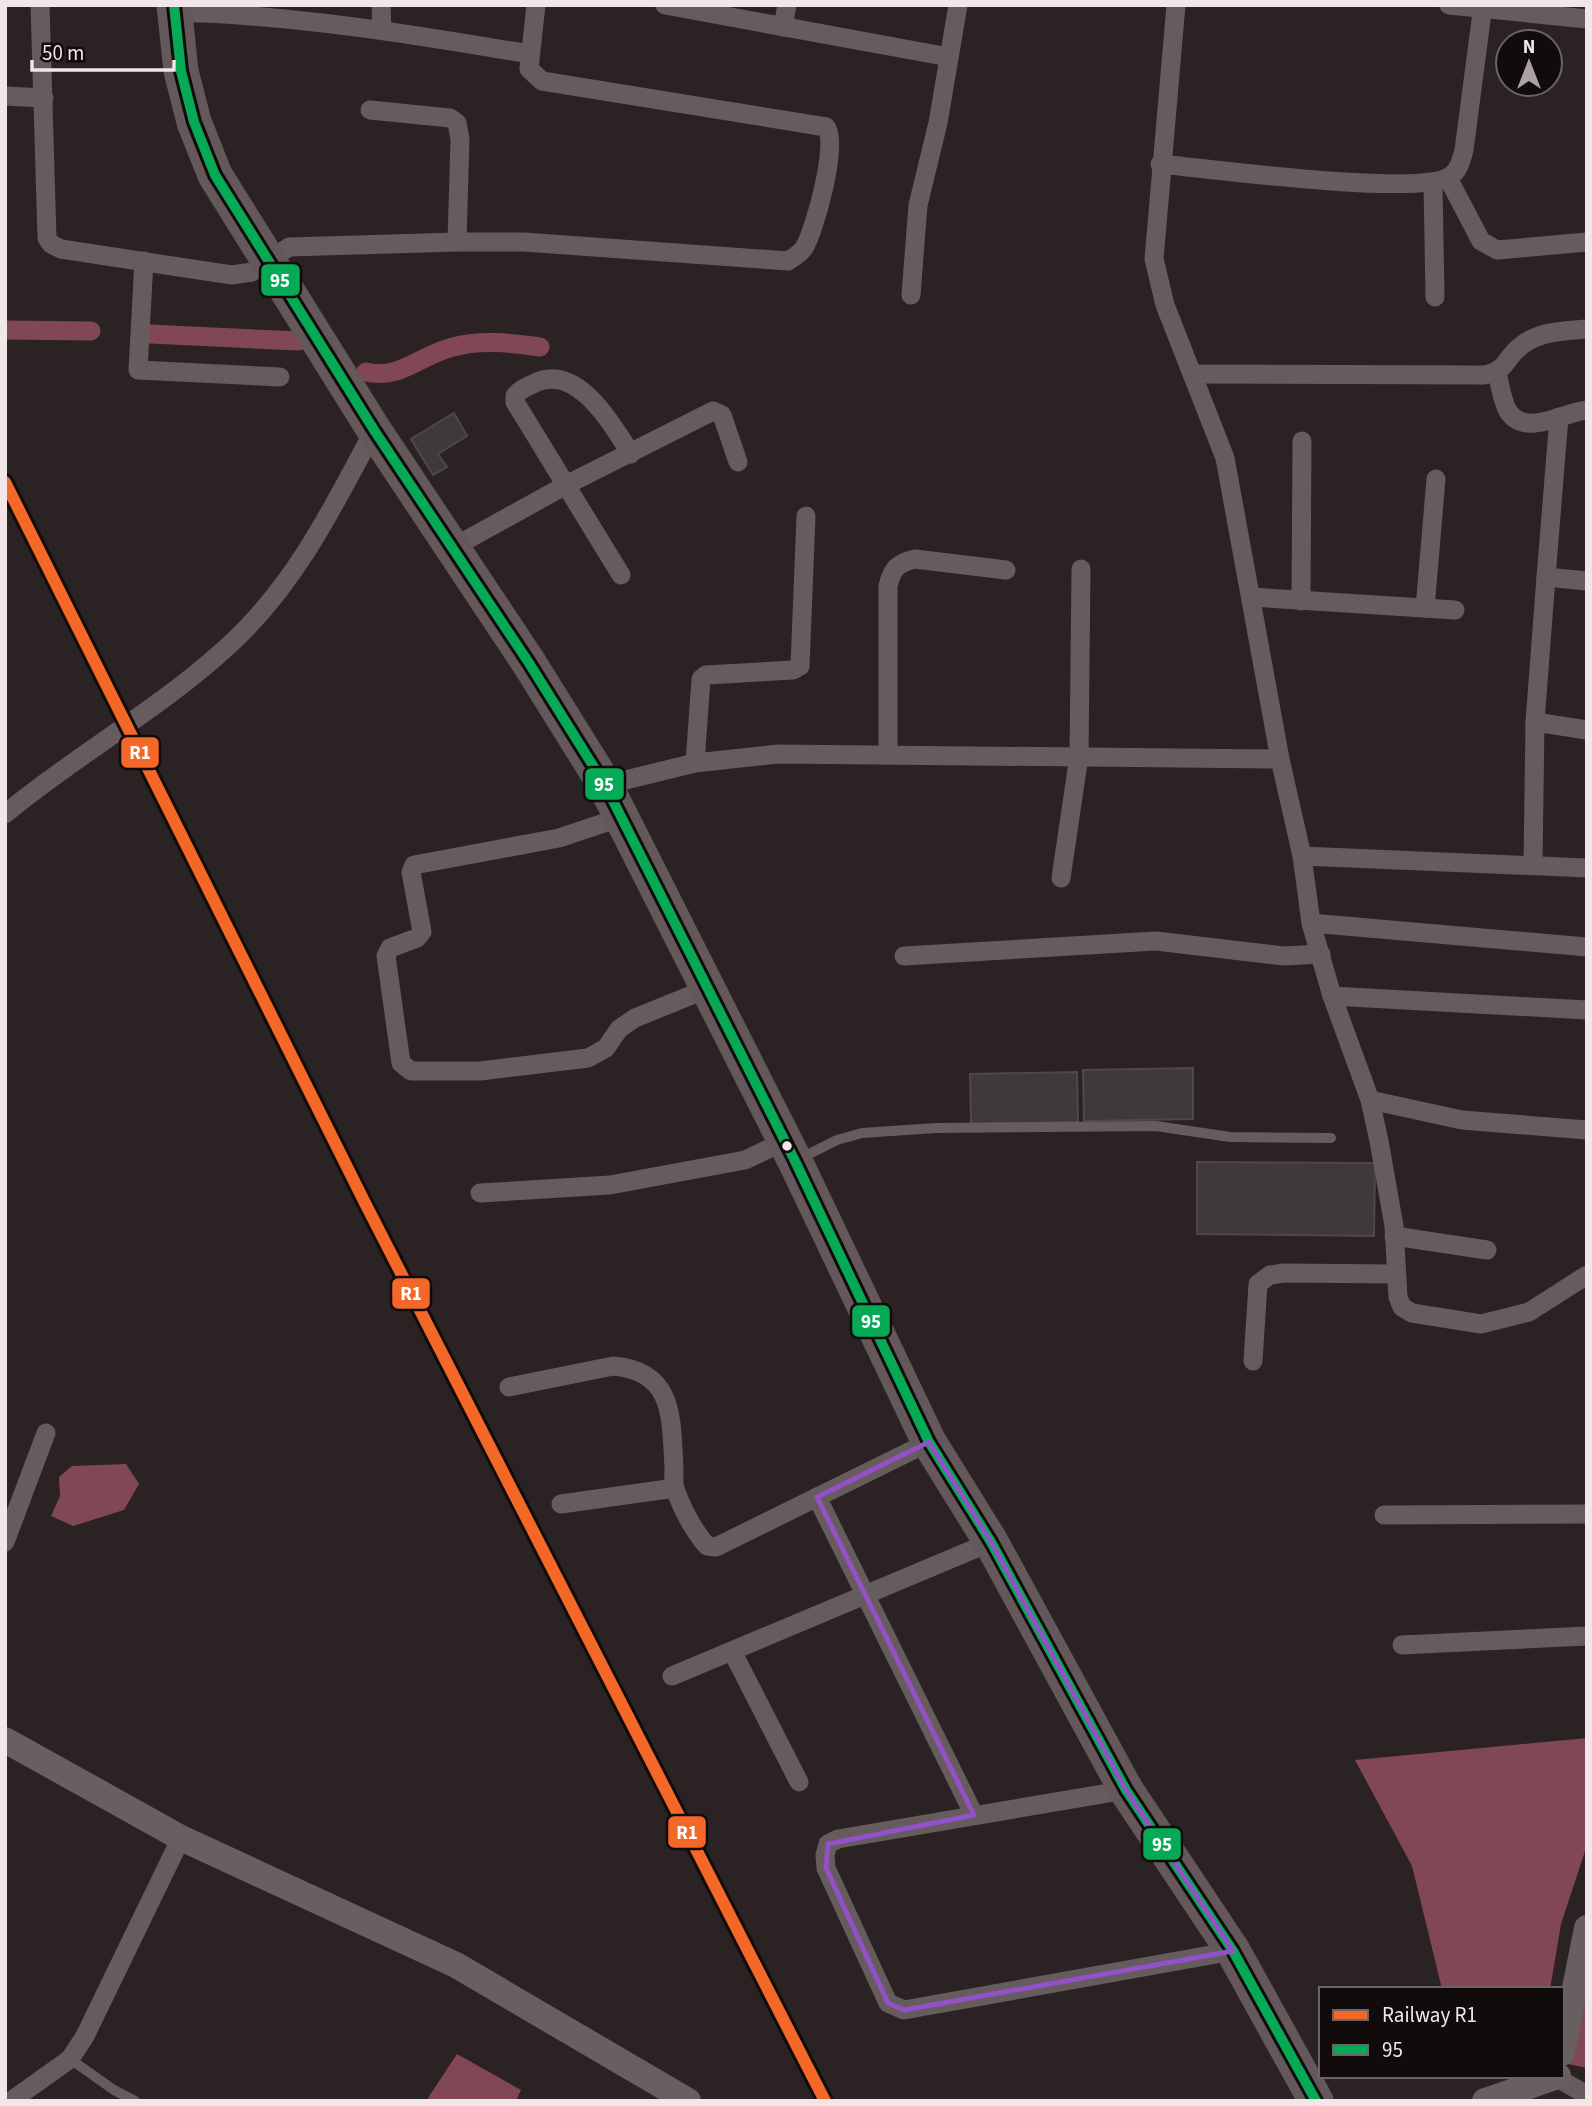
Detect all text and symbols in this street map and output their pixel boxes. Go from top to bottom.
scale bar [32,28,173,72]
north arrow [1494,28,1564,98]
text: N [1523,34,1535,61]
text: 50 m [42,38,84,68]
line badge: 95 [260,263,301,297]
text: 95 [270,268,290,295]
line badge: R1 [120,736,160,769]
text: R1 [129,740,151,767]
line badge: 95 [584,767,625,801]
text: 95 [594,772,614,799]
unlabelled marker [780,1139,794,1153]
line badge: R1 [391,1277,431,1310]
text: R1 [400,1281,422,1308]
line badge: 95 [851,1304,891,1338]
text: 95 [861,1309,881,1336]
line badge: R1 [667,1815,707,1849]
text: R1 [676,1820,698,1847]
line badge: 95 [1142,1827,1182,1861]
text: 95 [1152,1832,1172,1859]
legend [1319,1987,1564,2078]
text: Railway R1 [1382,2000,1477,2030]
text: 95 [1382,2035,1403,2065]

